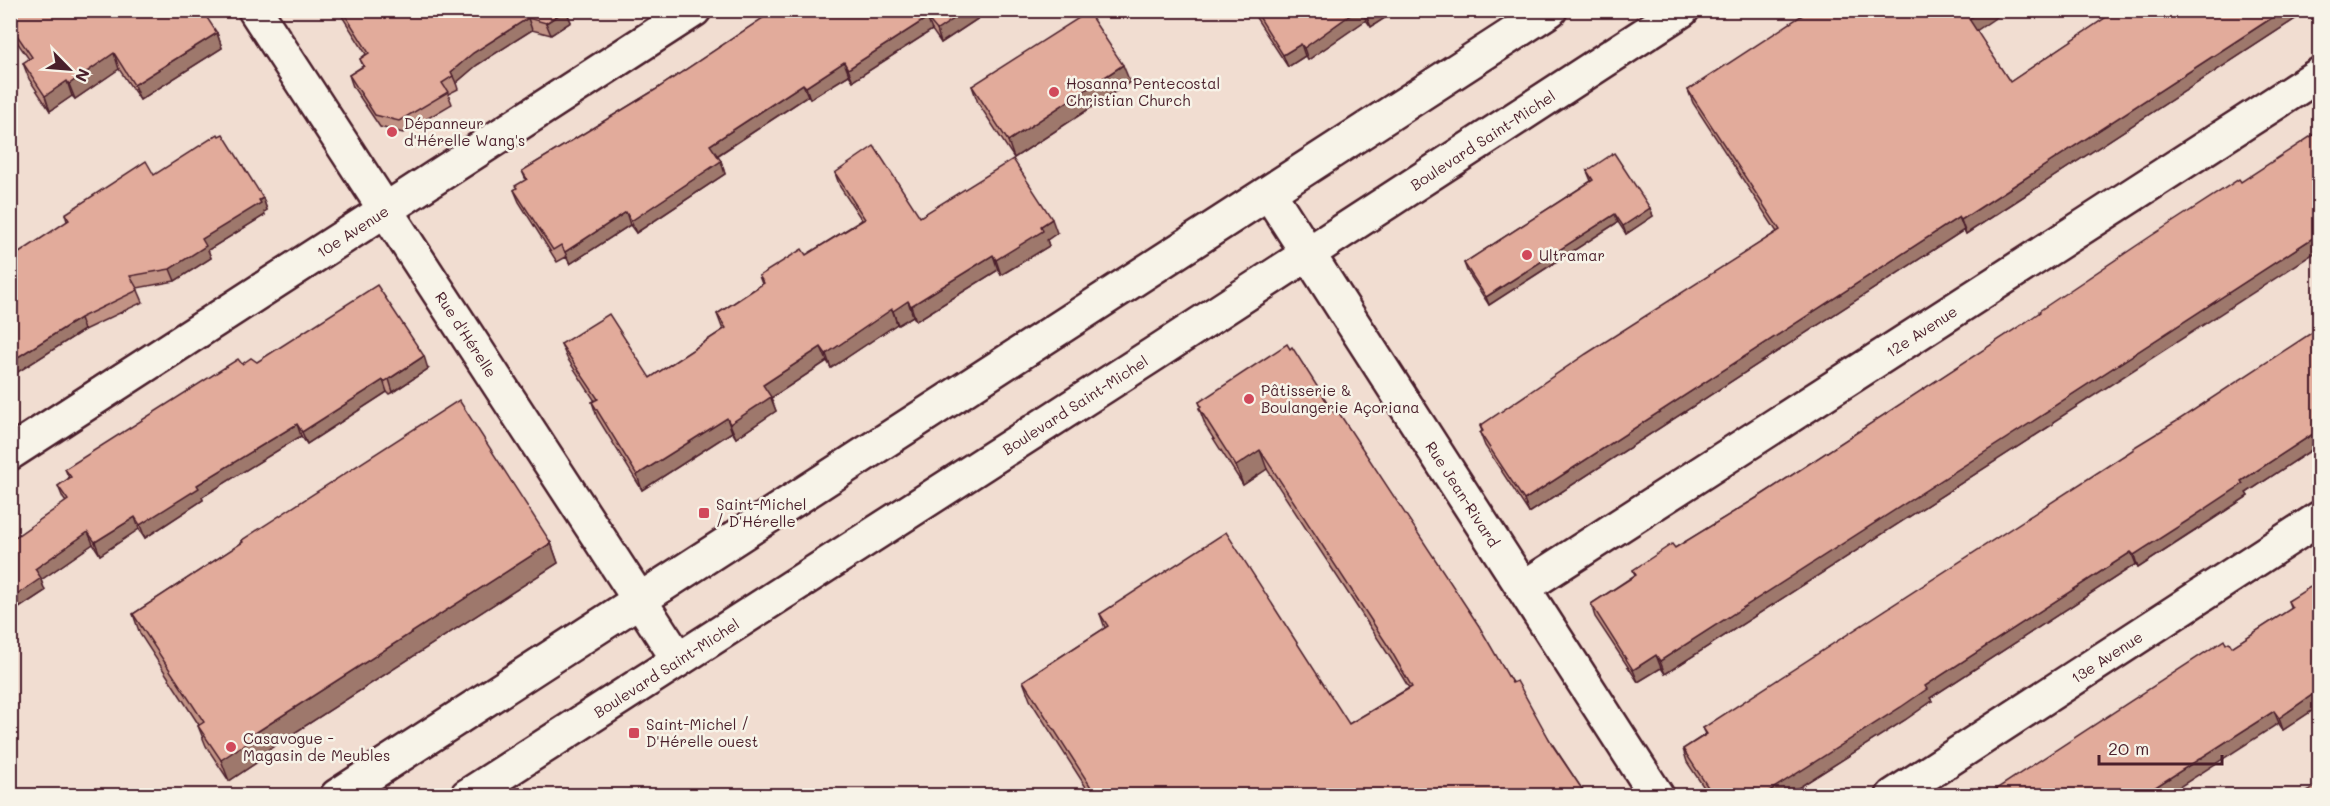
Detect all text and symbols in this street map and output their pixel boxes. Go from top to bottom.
north arrow [39,39,99,99]
text: N [71,66,95,85]
place label: Hosanna Pentecostal Christian Church [1066,73,1220,110]
marker: Hosanna Pentecostal Christian Church [1047,85,1061,99]
street label: Boulevard Saint-Michel [1406,85,1559,195]
place label: Dépanneur d'Hérelle Wang's [404,113,525,150]
marker: Dépanneur d'Hérelle Wang's [385,125,399,139]
street label: 10e Avenue [313,201,392,262]
place label: Ultramar [1539,245,1605,265]
marker: Ultramar [1520,248,1534,262]
street label: Rue d'Hérelle [431,288,502,381]
street label: 12e Avenue [1882,301,1961,361]
street label: Boulevard Saint-Michel [998,351,1152,459]
place label: Pâtisserie & Boulangerie Açoriana [1261,380,1420,417]
marker: Pâtisserie & Boulangerie Açoriana [1242,392,1256,406]
street label: Rue Jean-Rivard [1421,437,1504,551]
place label: Saint-Michel / D'Hérelle [716,494,807,531]
marker: Saint-Michel / D'Hérelle [697,506,711,520]
street label: Boulevard Saint-Michel [590,614,743,722]
street label: 13e Avenue [2067,626,2146,688]
place label: Saint-Michel / D'Hérelle ouest [646,714,758,751]
marker: Saint-Michel / D'Hérelle ouest [627,726,641,740]
place label: Casavogue - Magasin de Meubles [243,728,390,765]
scale bar [2099,728,2222,766]
text: 20 m [2108,736,2149,760]
marker: Casavogue - Magasin de Meubles [224,740,238,754]

